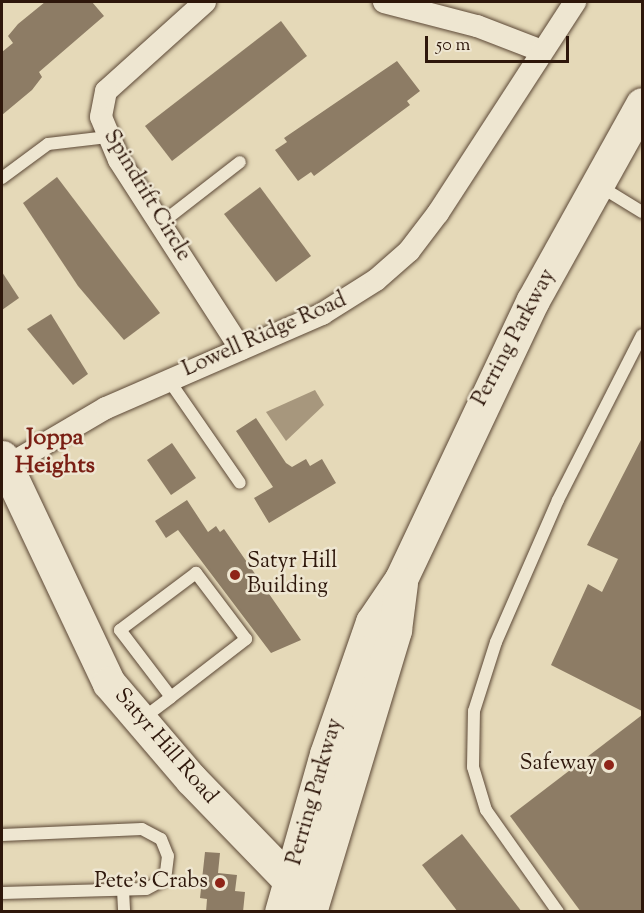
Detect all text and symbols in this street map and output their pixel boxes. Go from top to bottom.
scale bar [428,24,572,62]
text: 50 m [436,33,470,59]
street label: Spindrift Circle [96,125,196,267]
street label: Perring Parkway [468,265,562,411]
street label: Lowell Ridge Road [179,288,351,384]
district label: Joppa Heights [15,425,95,481]
place label: Satyr Hill Building [247,549,337,600]
marker: Satyr Hill Building [228,568,242,582]
street label: Satyr Hill Road [108,684,222,810]
street label: Perring Parkway [282,716,350,868]
place label: Safeway [519,752,597,778]
marker: Safeway [602,758,616,772]
place label: Pete's Crabs [94,870,208,896]
marker: Pete's Crabs [213,876,227,890]

